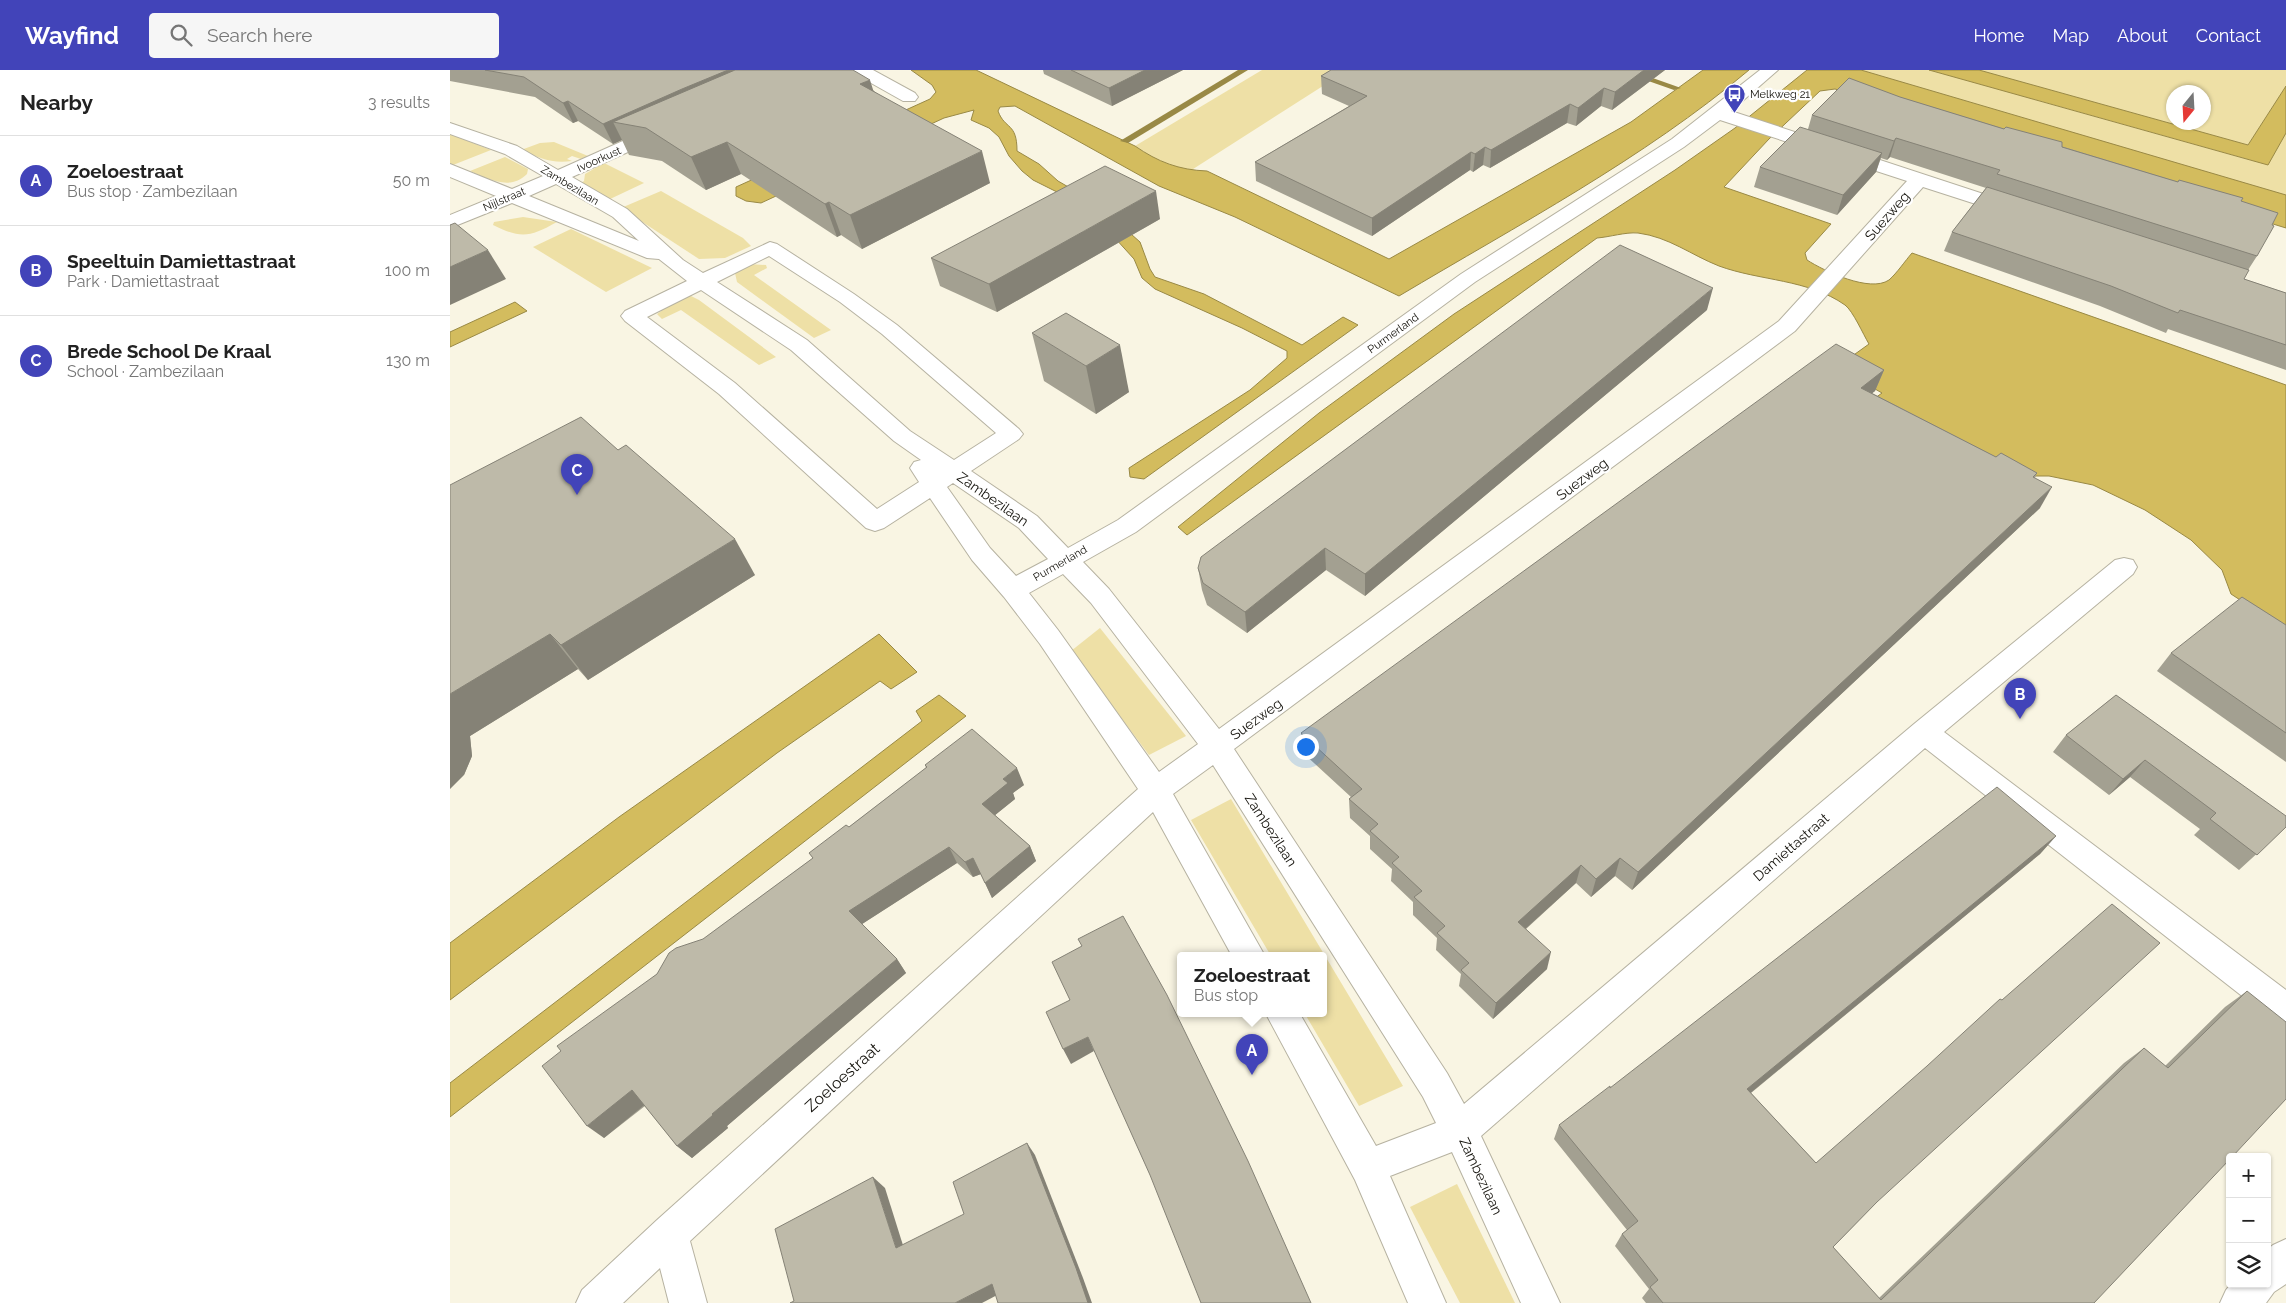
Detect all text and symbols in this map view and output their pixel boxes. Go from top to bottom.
search box [149,13,499,58]
text: Wayfind [25,21,119,50]
icon: search [167,21,195,49]
text: Search here [207,24,312,46]
text: Home [1973,25,2024,46]
text: Map [2052,25,2089,46]
text: About [2117,25,2168,46]
text: Contact [2196,25,2261,46]
bus stop icon: Melkweg 21 [1722,82,1746,113]
north arrow [2166,85,2211,130]
place label: Melkweg 21 [1750,88,1810,101]
text: Nearby [20,90,93,115]
text: 3 results [368,93,430,112]
street label: Ivoorkust [575,144,623,175]
text: Zoeloestraat [67,160,183,182]
street label: Zambezilaan [538,163,601,208]
text: A [31,171,41,190]
text: 50 m [393,171,430,190]
text: Bus stop · Zambezilaan [67,182,238,201]
street label: Nijlstraat [481,185,528,214]
street label: Suezweg [1861,188,1913,244]
text: Speeltuin Damiettastraat [67,250,296,272]
text: B [31,261,41,280]
text: 100 m [385,261,430,280]
text: Park · Damiettastraat [67,272,219,291]
street label: Purmerland [1365,310,1421,356]
text: Brede School De Kraal [67,340,271,362]
text: C [31,351,41,370]
text: 130 m [386,351,430,370]
text: School · Zambezilaan [67,362,224,381]
pin: C [561,454,593,495]
street label: Suezweg [1553,455,1611,503]
street label: Zambezilaan [954,469,1032,529]
street label: Purmerland [1031,543,1090,584]
pin: B [2004,678,2036,719]
street label: Suezweg [1227,695,1285,743]
your location [1293,734,1319,760]
street label: Zambezilaan [1242,791,1300,869]
street label: Damiettastraat [1750,810,1832,884]
popup [1177,952,1327,1017]
text: Zoeloestraat [1194,964,1310,986]
text: Bus stop [1194,986,1258,1005]
pin: A [1236,1034,1268,1075]
street label: Zoeloestraat [801,1039,884,1116]
street label: Zambezilaan [1456,1135,1506,1217]
map controls [2226,1153,2271,1288]
button: + [2226,1153,2271,1198]
button: − [2226,1198,2271,1243]
button: layers [2226,1243,2271,1288]

